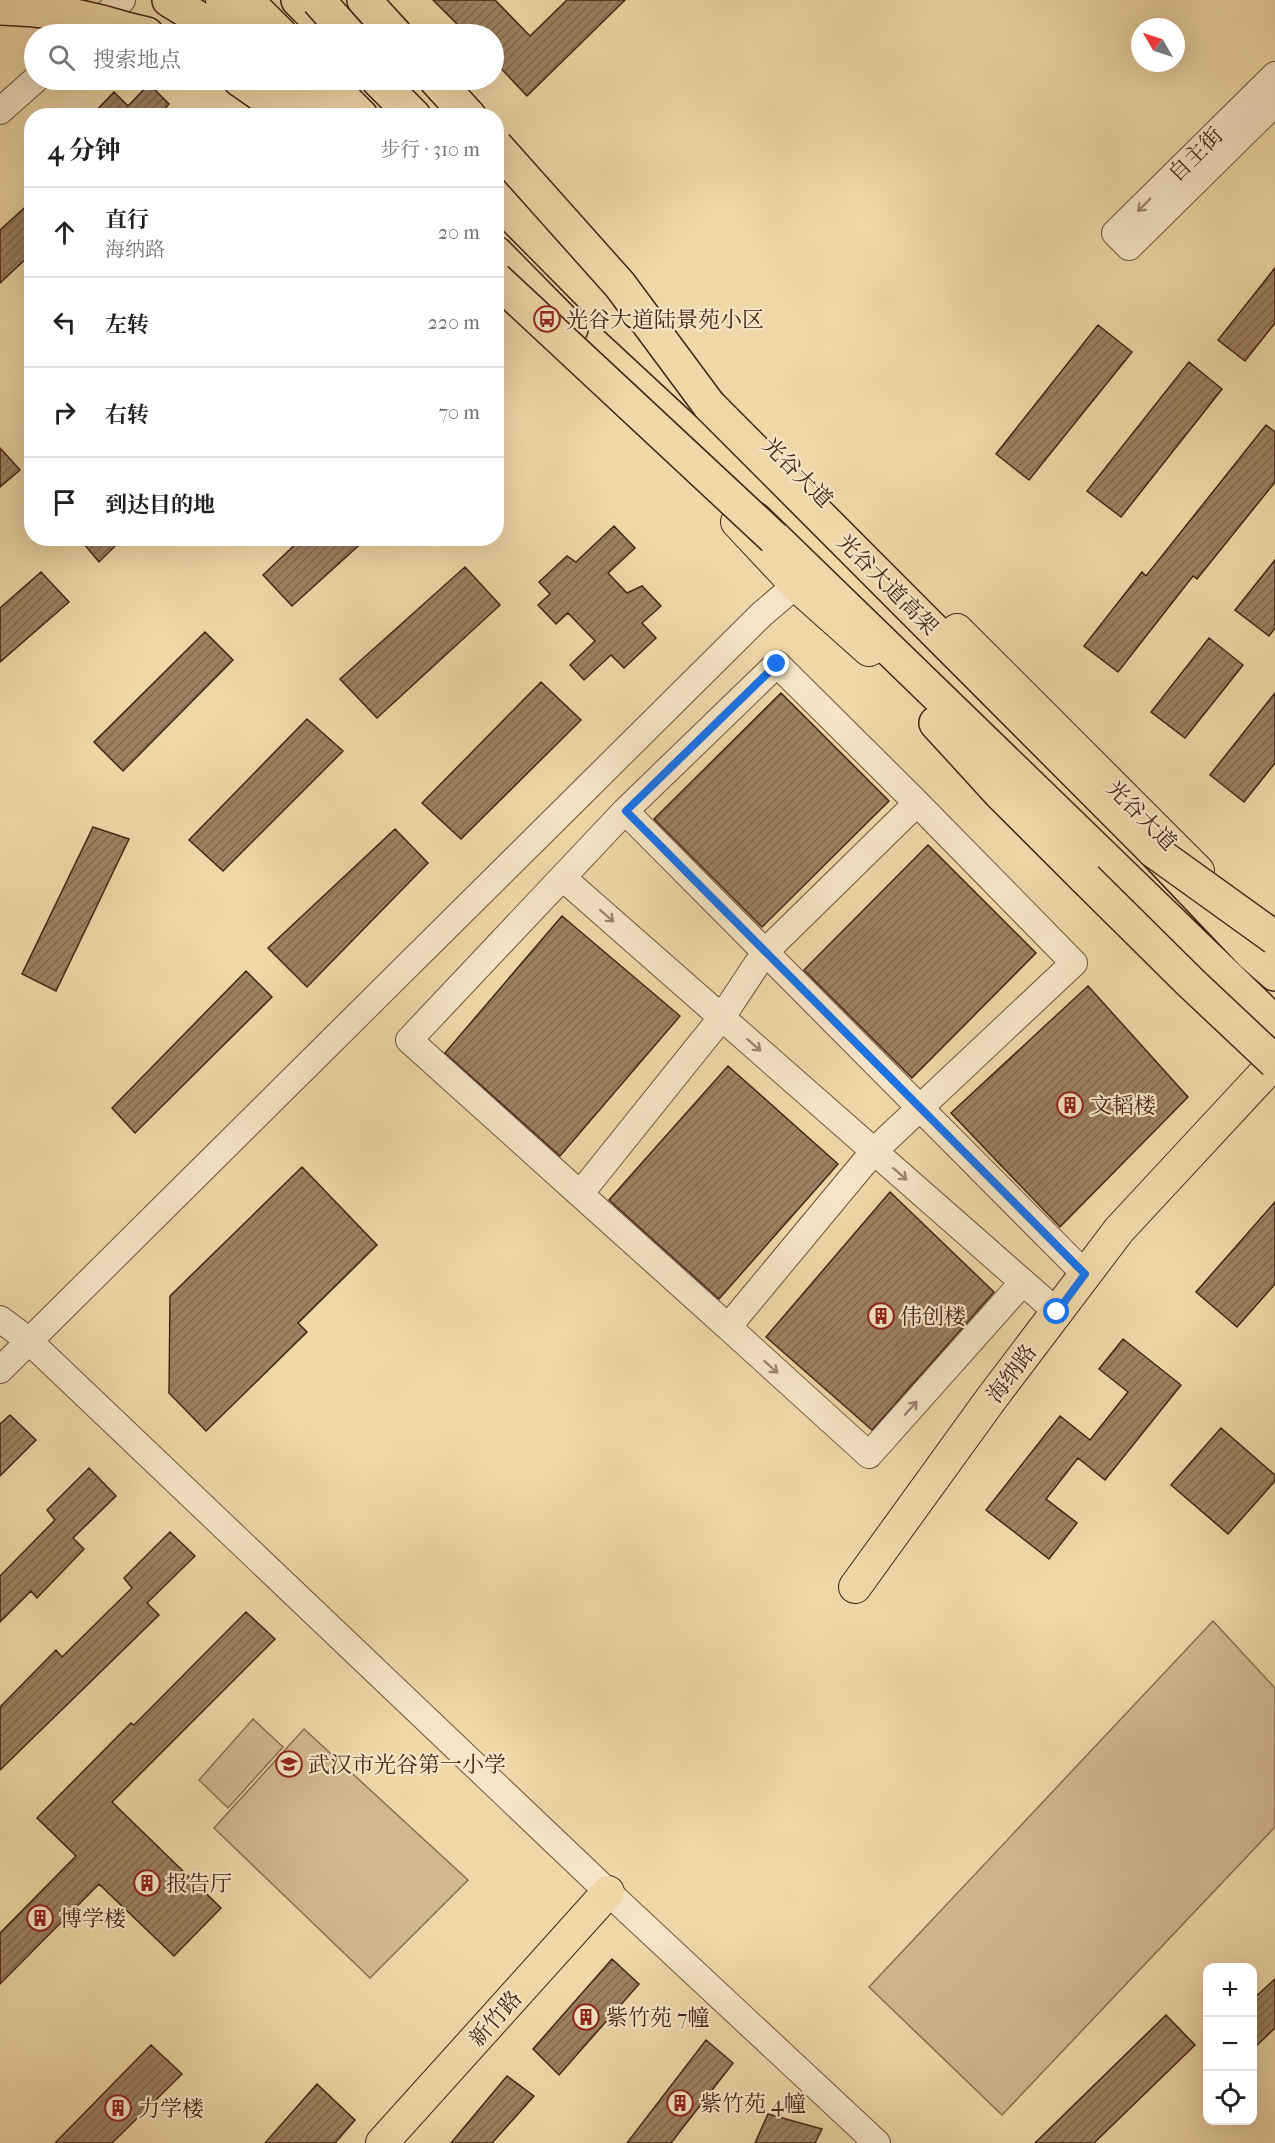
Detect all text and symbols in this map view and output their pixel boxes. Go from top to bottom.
north arrow [1131,18,1185,72]
search box [24,24,504,90]
icon: search [45,41,78,74]
text: 搜索地点 [93,47,181,73]
street label: 自主街 [1163,122,1228,187]
text: 4 分钟 [48,135,121,166]
text: 步行 · 310 m [380,138,480,161]
one-way arrow [1136,197,1151,212]
text: 直行 [105,207,149,233]
icon: ahead [48,216,81,249]
text: 20 m [438,221,480,244]
text: 海纳路 [105,238,165,261]
bus stop icon: 光谷大道陆景苑小区 [532,304,562,334]
icon: left [48,306,81,339]
place label: 光谷大道陆景苑小区 [566,307,764,333]
text: 220 m [427,311,480,334]
text: 左转 [105,312,149,338]
icon: right [48,396,81,429]
text: 70 m [438,401,480,424]
text: 右转 [105,402,149,428]
street label: 光谷大道 [757,432,838,513]
icon: arrive [48,486,81,519]
text: 到达目的地 [105,492,215,518]
street label: 光谷大道高架 [831,529,943,641]
route end [763,650,789,676]
street label: 光谷大道 [1101,775,1182,856]
one-way arrow [599,909,614,923]
one-way arrow [746,1038,761,1052]
building icon: 文韬楼 [1055,1090,1085,1120]
place label: 文韬楼 [1090,1093,1156,1119]
one-way arrow [892,1167,907,1181]
route start [1043,1298,1069,1324]
building icon: 伟创楼 [866,1301,896,1331]
place label: 伟创楼 [900,1304,966,1330]
street label: 海纳路 [982,1339,1042,1408]
one-way arrow [763,1360,778,1374]
one-way arrow [904,1401,918,1416]
school or university icon: 武汉市光谷第一小学 [274,1749,304,1779]
place label: 武汉市光谷第一小学 [308,1752,506,1778]
building icon: 报告厅 [132,1868,162,1898]
place label: 报告厅 [166,1871,232,1897]
building icon: 博学楼 [25,1903,55,1933]
place label: 博学楼 [60,1906,126,1932]
map controls [1203,1963,1257,2125]
button: + [1203,1963,1257,2017]
street label: 新竹路 [464,1985,527,2052]
building icon: 紫竹苑 7幢 [571,2002,601,2032]
place label: 紫竹苑 7幢 [606,2005,709,2031]
button: − [1203,2017,1257,2071]
button: locate [1203,2071,1257,2125]
building icon: 紫竹苑 4幢 [665,2088,695,2118]
place label: 紫竹苑 4幢 [700,2091,806,2117]
building icon: 力学楼 [103,2093,133,2123]
place label: 力学楼 [138,2096,204,2122]

